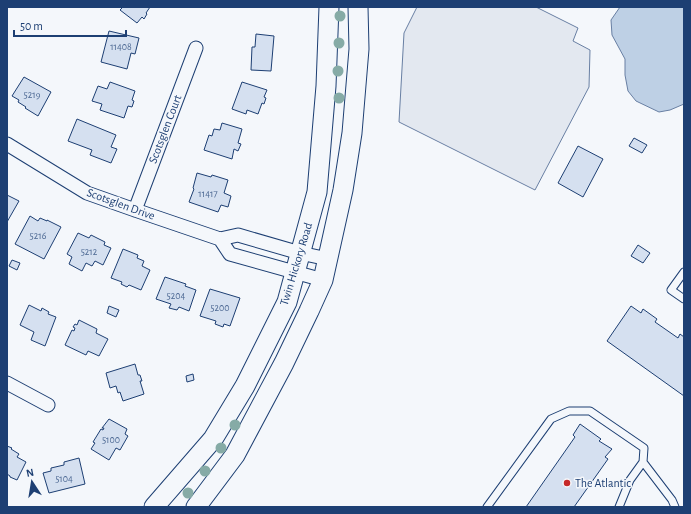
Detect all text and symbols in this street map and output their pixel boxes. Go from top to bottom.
scale bar [14,12,126,38]
text: 50 m [20,20,43,32]
house number: 11408 [110,42,132,52]
house number: 5219 [24,90,41,100]
street label: Scotsglen Court [146,93,184,165]
street label: Scotsglen Drive [85,186,157,222]
house number: 11417 [198,189,218,199]
street label: Twin Hickory Road [278,221,315,307]
house number: 5216 [30,231,47,241]
house number: 5212 [81,247,98,257]
house number: 5204 [167,291,186,301]
house number: 5200 [210,303,230,313]
house number: 5100 [102,435,120,445]
north arrow [12,462,52,502]
text: N [25,467,35,479]
house number: 5104 [55,474,73,484]
place label: The Atlantic [575,477,631,489]
marker: The Atlantic [562,478,572,488]

